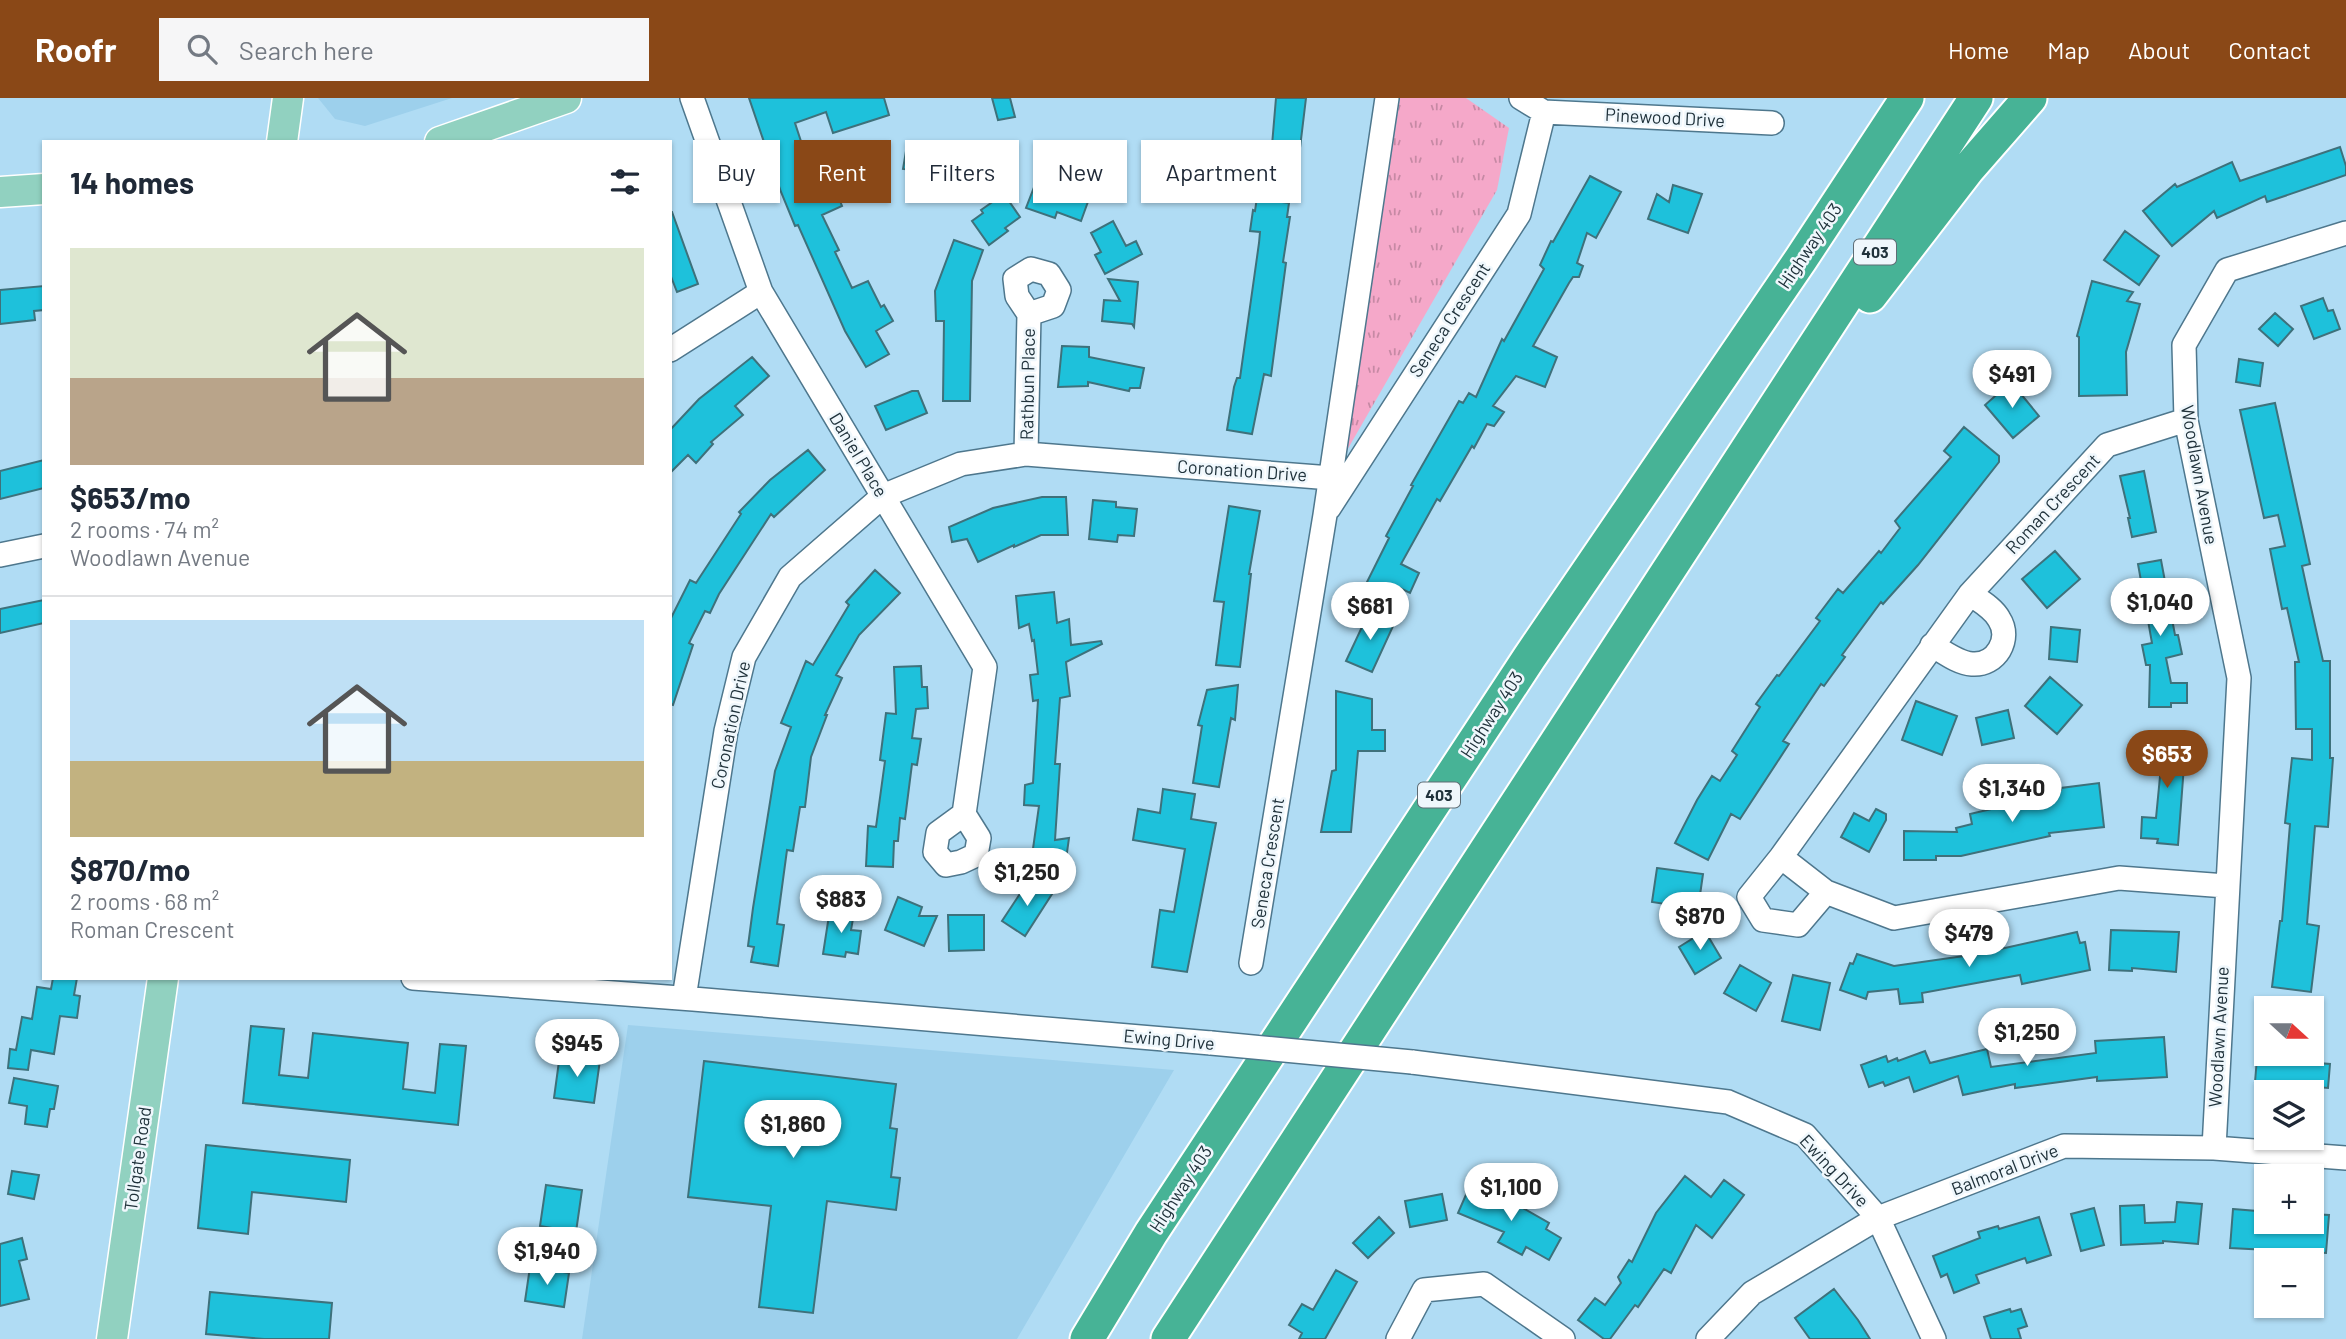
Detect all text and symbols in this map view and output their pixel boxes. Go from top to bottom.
search box [159,18,649,81]
text: Roofr [35,29,117,69]
icon: search [183,30,221,68]
text: Search here [239,34,374,65]
text: Home [1948,35,2009,64]
text: Map [2047,35,2090,64]
text: About [2128,35,2190,64]
text: Contact [2228,35,2311,64]
street label: Pinewood Drive [1605,103,1726,131]
chip: Buy [693,140,780,203]
chip: Rent [794,140,891,203]
chip: Filters [905,140,1019,203]
chip: New [1033,140,1127,203]
chip: Apartment [1141,140,1301,203]
icon: filters [606,163,644,201]
text: 14 homes [70,164,194,200]
street label: Highway 403 [1772,198,1846,292]
road number: 403 [1854,240,1896,264]
street label: Seneca Crescent [1404,258,1494,381]
icon: home [294,294,420,420]
street label: Rathbun Place [1015,328,1039,440]
pin: $491 [1971,350,2053,410]
text: $491 [1989,359,2035,387]
street label: Woodlawn Avenue [2177,403,2223,546]
street label: Daniel Place [825,408,893,501]
street label: Roman Crescent [2000,449,2104,558]
street label: Coronation Drive [1176,454,1308,486]
text: $653/mo [70,479,191,515]
text: 2 rooms · 74 m² [70,515,219,543]
text: Woodlawn Avenue [70,543,250,571]
pin: $1,040 [2103,578,2217,638]
pin: $681 [1329,582,1411,642]
text: $1,040 [2127,587,2193,615]
text: $681 [1347,591,1393,619]
street label: Coronation Drive [706,659,754,791]
icon: home [294,666,420,792]
street label: Highway 403 [1455,667,1527,762]
pin: $653 [2126,730,2208,790]
text: $653 [2142,739,2192,767]
pin: $1,340 [1955,764,2069,824]
text: $1,340 [1979,773,2045,801]
road number: 403 [1418,782,1460,808]
street label: Seneca Crescent [1246,796,1288,930]
pin: $1,250 [970,848,1084,908]
text: $870/mo [70,851,190,887]
text: $1,250 [994,857,1060,885]
pin: $883 [800,876,882,935]
text: $883 [816,884,866,912]
text: 2 rooms · 68 m² [70,887,219,915]
pin: $870 [1659,892,1741,952]
text: $870 [1675,901,1725,929]
pin: $479 [1928,910,2010,969]
text: Roman Crescent [70,915,235,943]
text: $479 [1944,918,1994,946]
street label: Woodlawn Avenue [2203,966,2233,1108]
north arrow [2254,996,2324,1066]
map controls [2254,996,2324,1318]
pin: $1,250 [1970,1009,2084,1068]
text: $1,250 [1994,1017,2060,1045]
pin: $945 [536,1020,618,1079]
street label: Ewing Drive [1123,1024,1216,1054]
text: $945 [551,1028,603,1056]
button: layers [2254,1080,2324,1150]
pin: $1,860 [736,1100,850,1160]
street label: Tollgate Road [119,1105,155,1212]
text: $1,860 [760,1109,826,1137]
street label: Ewing Drive [1795,1129,1874,1211]
street label: Balmoral Drive [1948,1139,2061,1200]
street label: Highway 403 [1144,1141,1216,1236]
pin: $1,100 [1454,1164,1568,1223]
button: + [2254,1164,2324,1234]
text: $1,100 [1480,1172,1542,1200]
pin: $1,940 [490,1228,604,1287]
text: $1,940 [514,1236,580,1264]
button: − [2254,1248,2324,1318]

